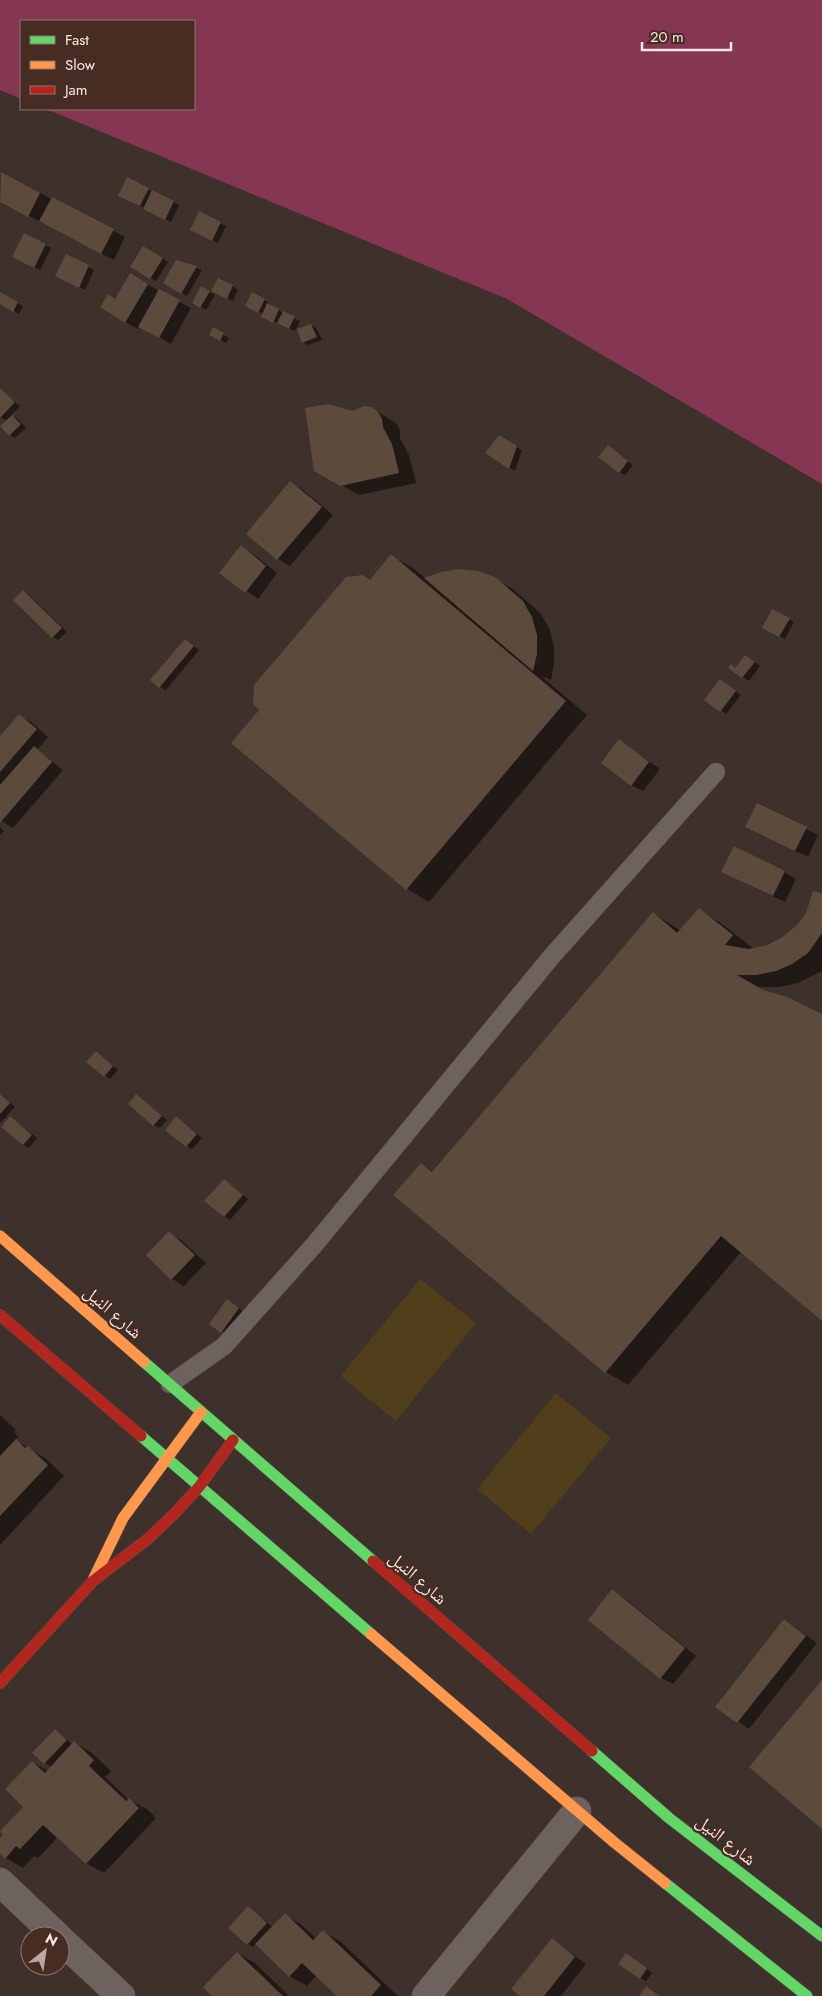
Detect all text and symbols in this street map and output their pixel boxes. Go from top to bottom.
legend [20,20,195,110]
scale bar [642,20,731,52]
text: 20 m [650,26,684,48]
text: Fast [65,29,89,51]
text: Slow [65,54,96,76]
text: Jam [63,79,88,101]
street label: شارع النيل [78,1279,148,1345]
street label: شارع النيل [383,1545,453,1611]
street label: شارع النيل [690,1808,762,1872]
north arrow [20,1926,70,1976]
text: N [42,1928,61,1951]

